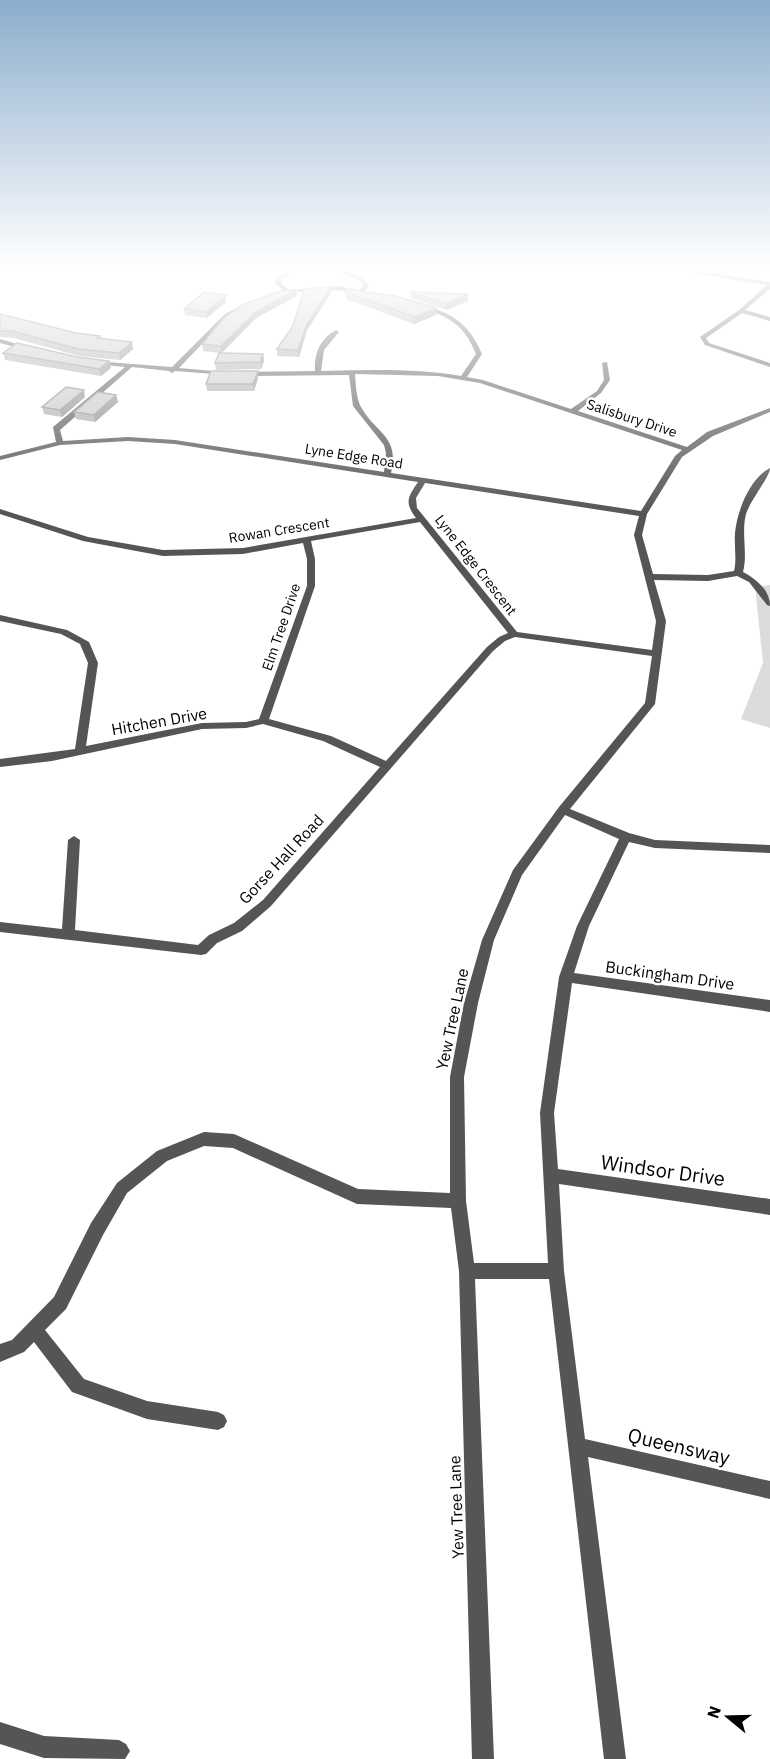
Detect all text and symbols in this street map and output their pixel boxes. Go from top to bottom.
street label: Salisbury Drive [585,395,680,441]
street label: Lyne Edge Road [304,439,404,473]
street label: Lyne Edge Crescent [431,511,521,619]
street label: Rowan Crescent [227,513,331,547]
street label: Elm Tree Drive [258,581,304,673]
street label: Hitchen Drive [110,703,209,739]
street label: Gorse Hall Road [234,810,328,908]
street label: Buckingham Drive [604,956,736,994]
street label: Yew Tree Lane [431,966,473,1072]
street label: Windsor Drive [599,1148,727,1192]
street label: Queensway [625,1421,733,1471]
street label: Yew Tree Lane [444,1455,468,1559]
north arrow [698,1687,758,1747]
text: N [702,1703,725,1721]

